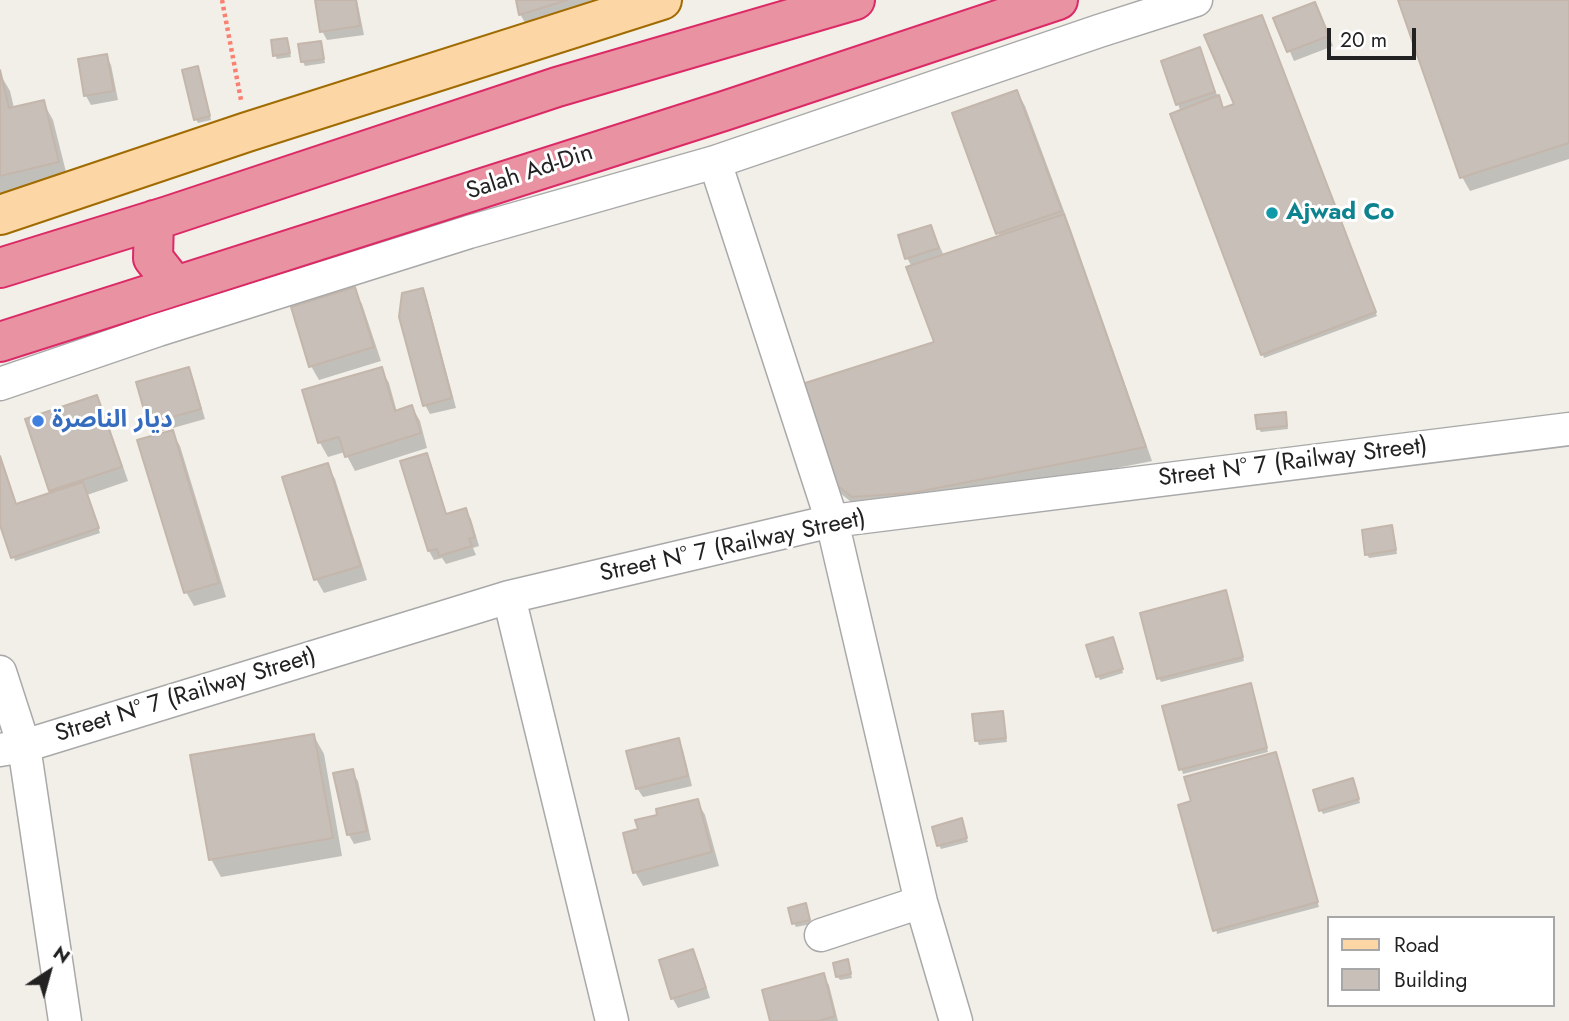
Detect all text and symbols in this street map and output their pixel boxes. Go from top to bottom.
scale bar [1331,14,1420,58]
text: 20 m [1340,25,1387,55]
street label: Salah Ad-Din [463,139,597,207]
place label: Ajwad Co [1286,199,1394,227]
marker: Ajwad Co [1264,205,1280,221]
place label: ديار الناصرة [52,407,173,435]
marker: ديار الناصرة [30,413,46,429]
street label: Street N° 7 (Railway Street) [1157,432,1429,494]
street label: Street N° 7 (Railway Street) [597,505,869,589]
street label: Street N° 7 (Railway Street) [52,643,320,749]
legend [1328,916,1555,1007]
text: Road [1394,930,1439,960]
north arrow [14,937,84,1007]
text: N [48,939,76,970]
text: Building [1394,965,1467,995]

